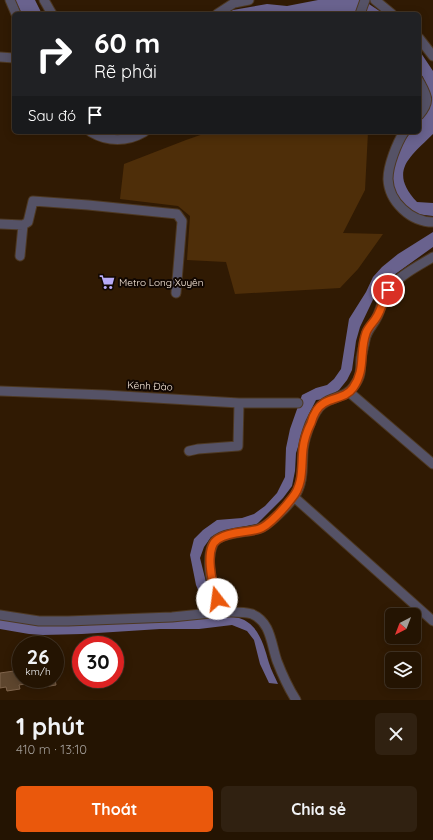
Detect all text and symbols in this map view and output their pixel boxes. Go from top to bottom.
text: 60 m [94,25,160,60]
icon: right [28,28,80,80]
text: Rẽ phải [94,60,157,83]
icon: arrive [84,104,106,126]
text: Sau đó [28,106,76,125]
supermarket icon: Metro Long Xuyên [98,273,116,291]
pin [371,273,405,307]
place label: Metro Long Xuyên [119,276,204,289]
icon: arrive [377,279,399,301]
street label: Kênh Đào [127,378,173,394]
position arrow [196,578,238,620]
north arrow [385,608,421,644]
map controls [385,608,421,688]
speed limit sign: 30 [72,636,124,688]
text: 26 [27,644,49,669]
button: layers [385,652,421,688]
text: km/h [25,665,51,678]
text: 1 phút [16,711,85,741]
button: close [375,713,417,755]
text: 410 m · 13:10 [16,741,87,757]
button: Thoát [16,786,213,832]
button: Chia sẻ [221,786,417,832]

